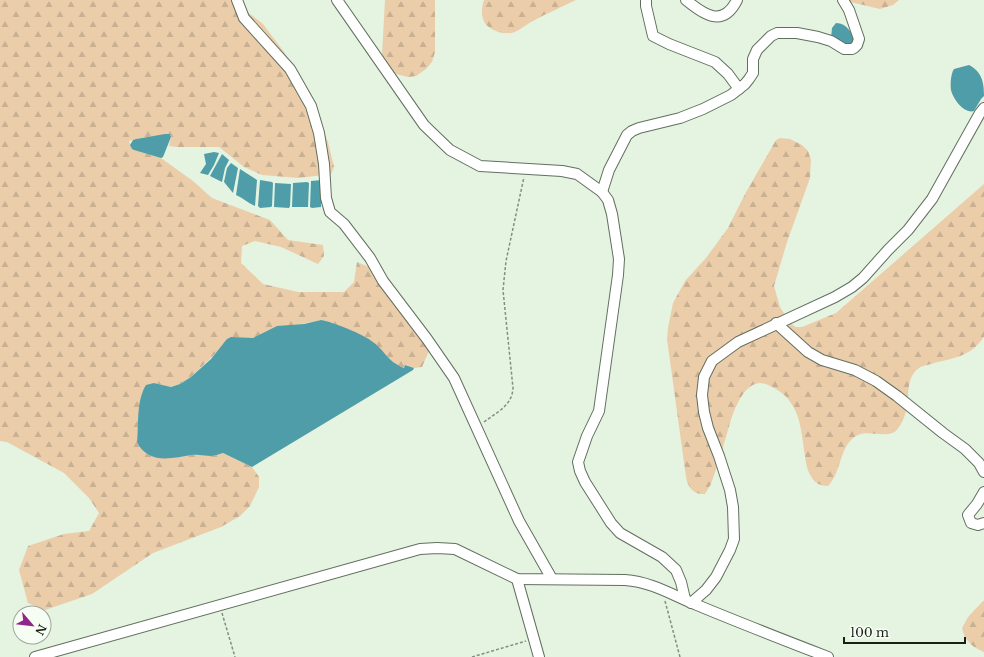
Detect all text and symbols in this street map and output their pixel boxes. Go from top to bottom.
north arrow [12,605,52,645]
scale bar [844,619,965,645]
text: N [32,622,49,638]
text: 100 m [850,625,889,640]

